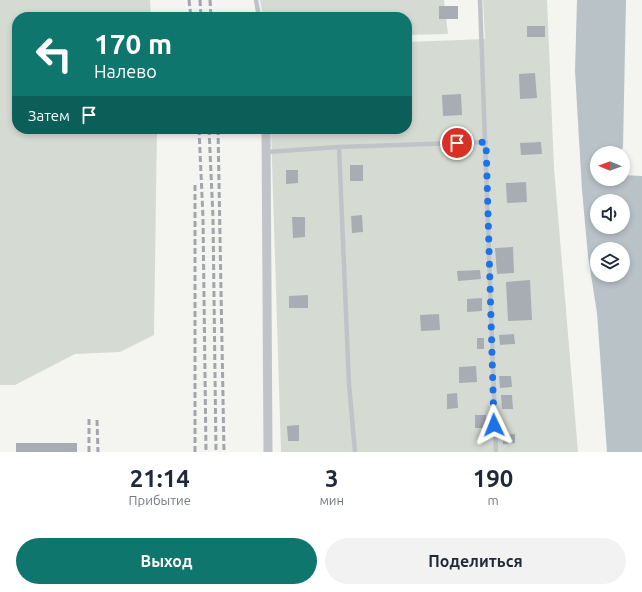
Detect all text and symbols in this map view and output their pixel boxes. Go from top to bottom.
icon: left [28,28,80,80]
text: 170 m [94,28,172,59]
text: Налево [94,61,157,81]
icon: arrive [78,104,100,126]
text: Затем [28,107,70,124]
pin [440,126,474,160]
icon: arrive [446,132,468,154]
north arrow [590,146,630,186]
map controls [590,146,630,282]
button: sound [590,194,630,234]
button: layers [590,242,630,282]
position arrow [473,404,515,446]
text: 21:14 [130,465,190,492]
text: 3 [325,465,339,492]
text: 190 [473,465,513,492]
text: Прибытие [129,493,191,507]
text: мин [319,493,344,507]
text: m [487,493,499,507]
button: Выход [16,538,317,584]
button: Поделиться [325,538,626,584]

